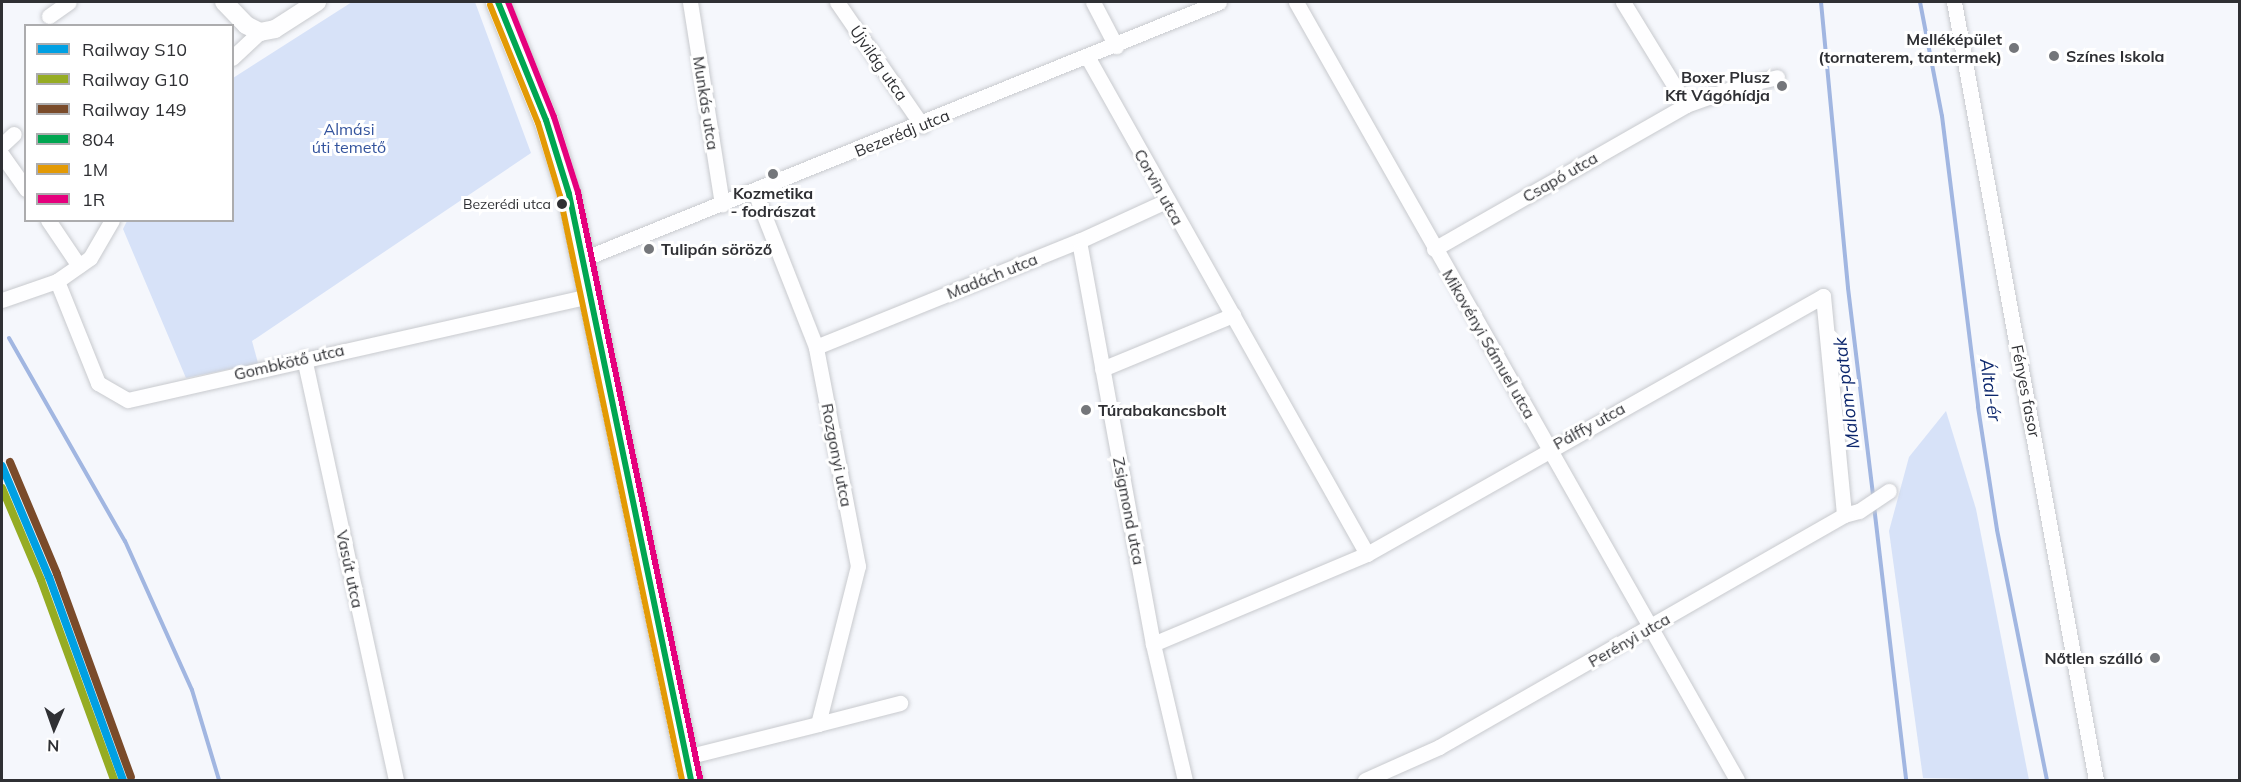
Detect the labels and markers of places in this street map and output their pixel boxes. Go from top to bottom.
place label: Melléképület (tornaterem, tantermek) [1818,29,2002,67]
marker: Melléképület (tornaterem, tantermek) [2007,41,2021,55]
place label: Színes Iskola [2066,46,2164,66]
marker: Színes Iskola [2047,49,2061,63]
place label: Boxer Plusz Kft Vágóhídja [1665,67,1770,105]
marker: Boxer Plusz Kft Vágóhídja [1775,79,1789,93]
marker: Kozmetika - fodrászat [766,167,780,181]
place label: Kozmetika - fodrászat [731,183,815,221]
place label: Bezerédi utca [463,196,551,212]
marker: Bezerédi utca [556,198,568,210]
place label: Tulipán söröző [661,239,772,259]
marker: Tulipán söröző [642,242,656,256]
place label: Túrabakancsbolt [1098,400,1226,420]
marker: Túrabakancsbolt [1079,403,1093,417]
place label: Nőtlen szálló [2044,648,2143,668]
marker: Nőtlen szálló [2148,651,2162,665]

